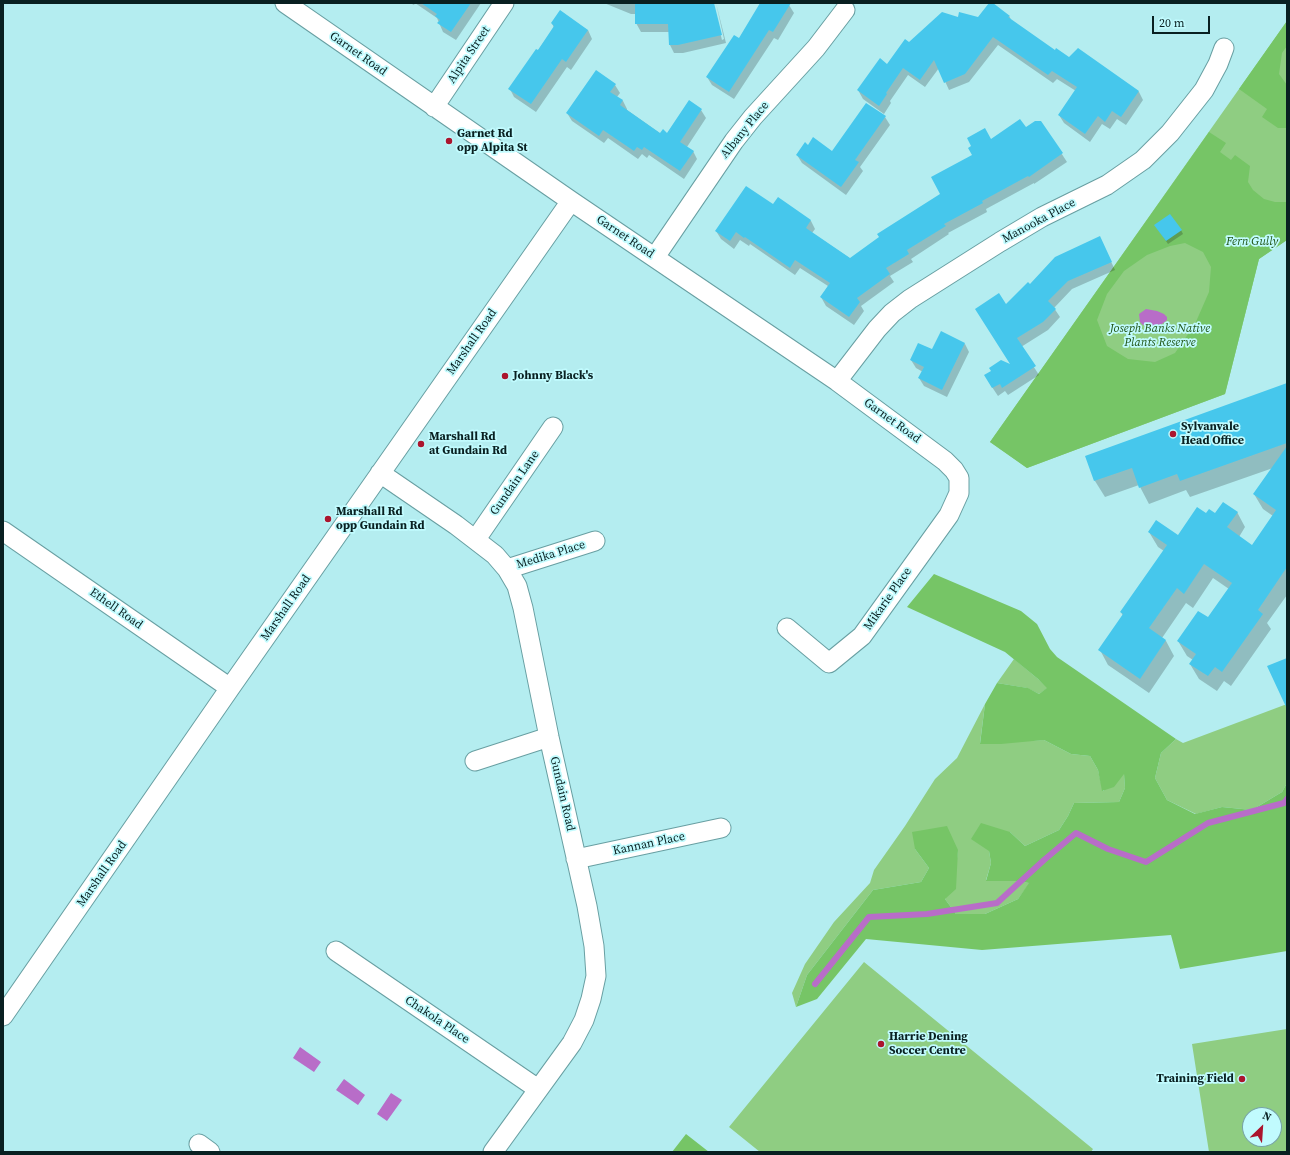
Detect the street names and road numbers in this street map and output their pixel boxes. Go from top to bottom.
street label: Alpita Street [445,24,493,86]
street label: Garnet Road [327,29,389,79]
street label: Albany Place [718,99,772,161]
street label: Manooka Place [1000,196,1078,246]
street label: Garnet Road [593,212,657,262]
street label: Marshall Road [444,306,500,378]
street label: Garnet Road [861,396,923,446]
street label: Gundain Lane [487,448,543,518]
street label: Medika Place [515,538,587,572]
street label: Mikarie Place [861,565,915,633]
street label: Marshall Road [258,572,314,644]
street label: Ethell Road [87,585,145,633]
street label: Gundain Road [546,755,578,833]
street label: Kannan Place [612,829,686,859]
street label: Marshall Road [74,838,130,910]
street label: Chakola Place [402,993,472,1047]

